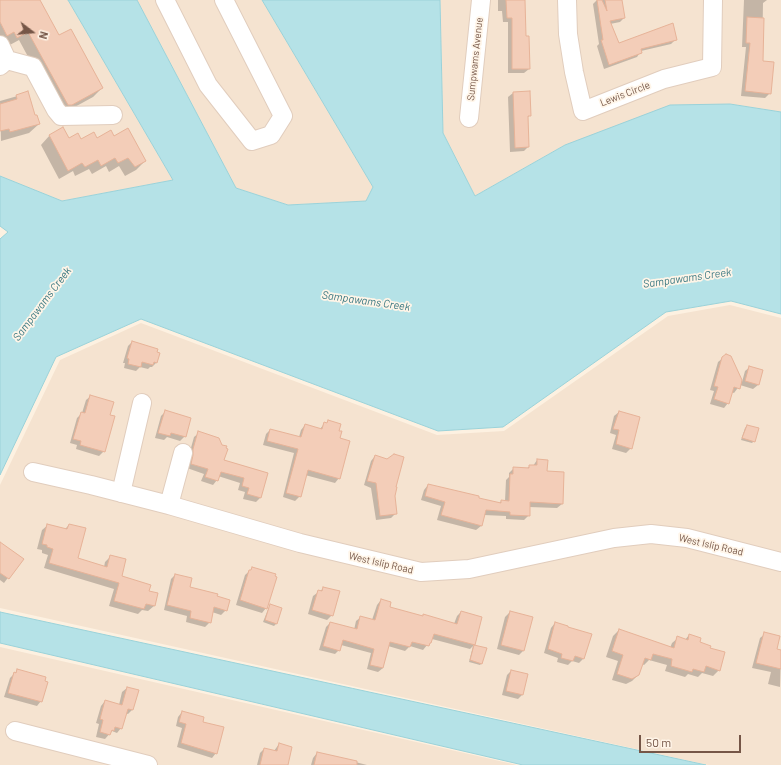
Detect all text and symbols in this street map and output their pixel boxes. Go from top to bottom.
north arrow [12,12,52,52]
street label: Sumpwams Avenue [465,17,485,101]
text: N [37,30,51,41]
street label: Lewis Circle [598,79,652,109]
water label: Sampawams Creek [10,264,74,344]
water label: Sampawams Creek [642,265,732,291]
water label: Sampawams Creek [321,288,411,314]
street label: West Islip Road [678,532,744,558]
street label: West Islip Road [348,550,414,576]
scale bar [641,727,743,753]
text: 50 m [646,735,671,749]

